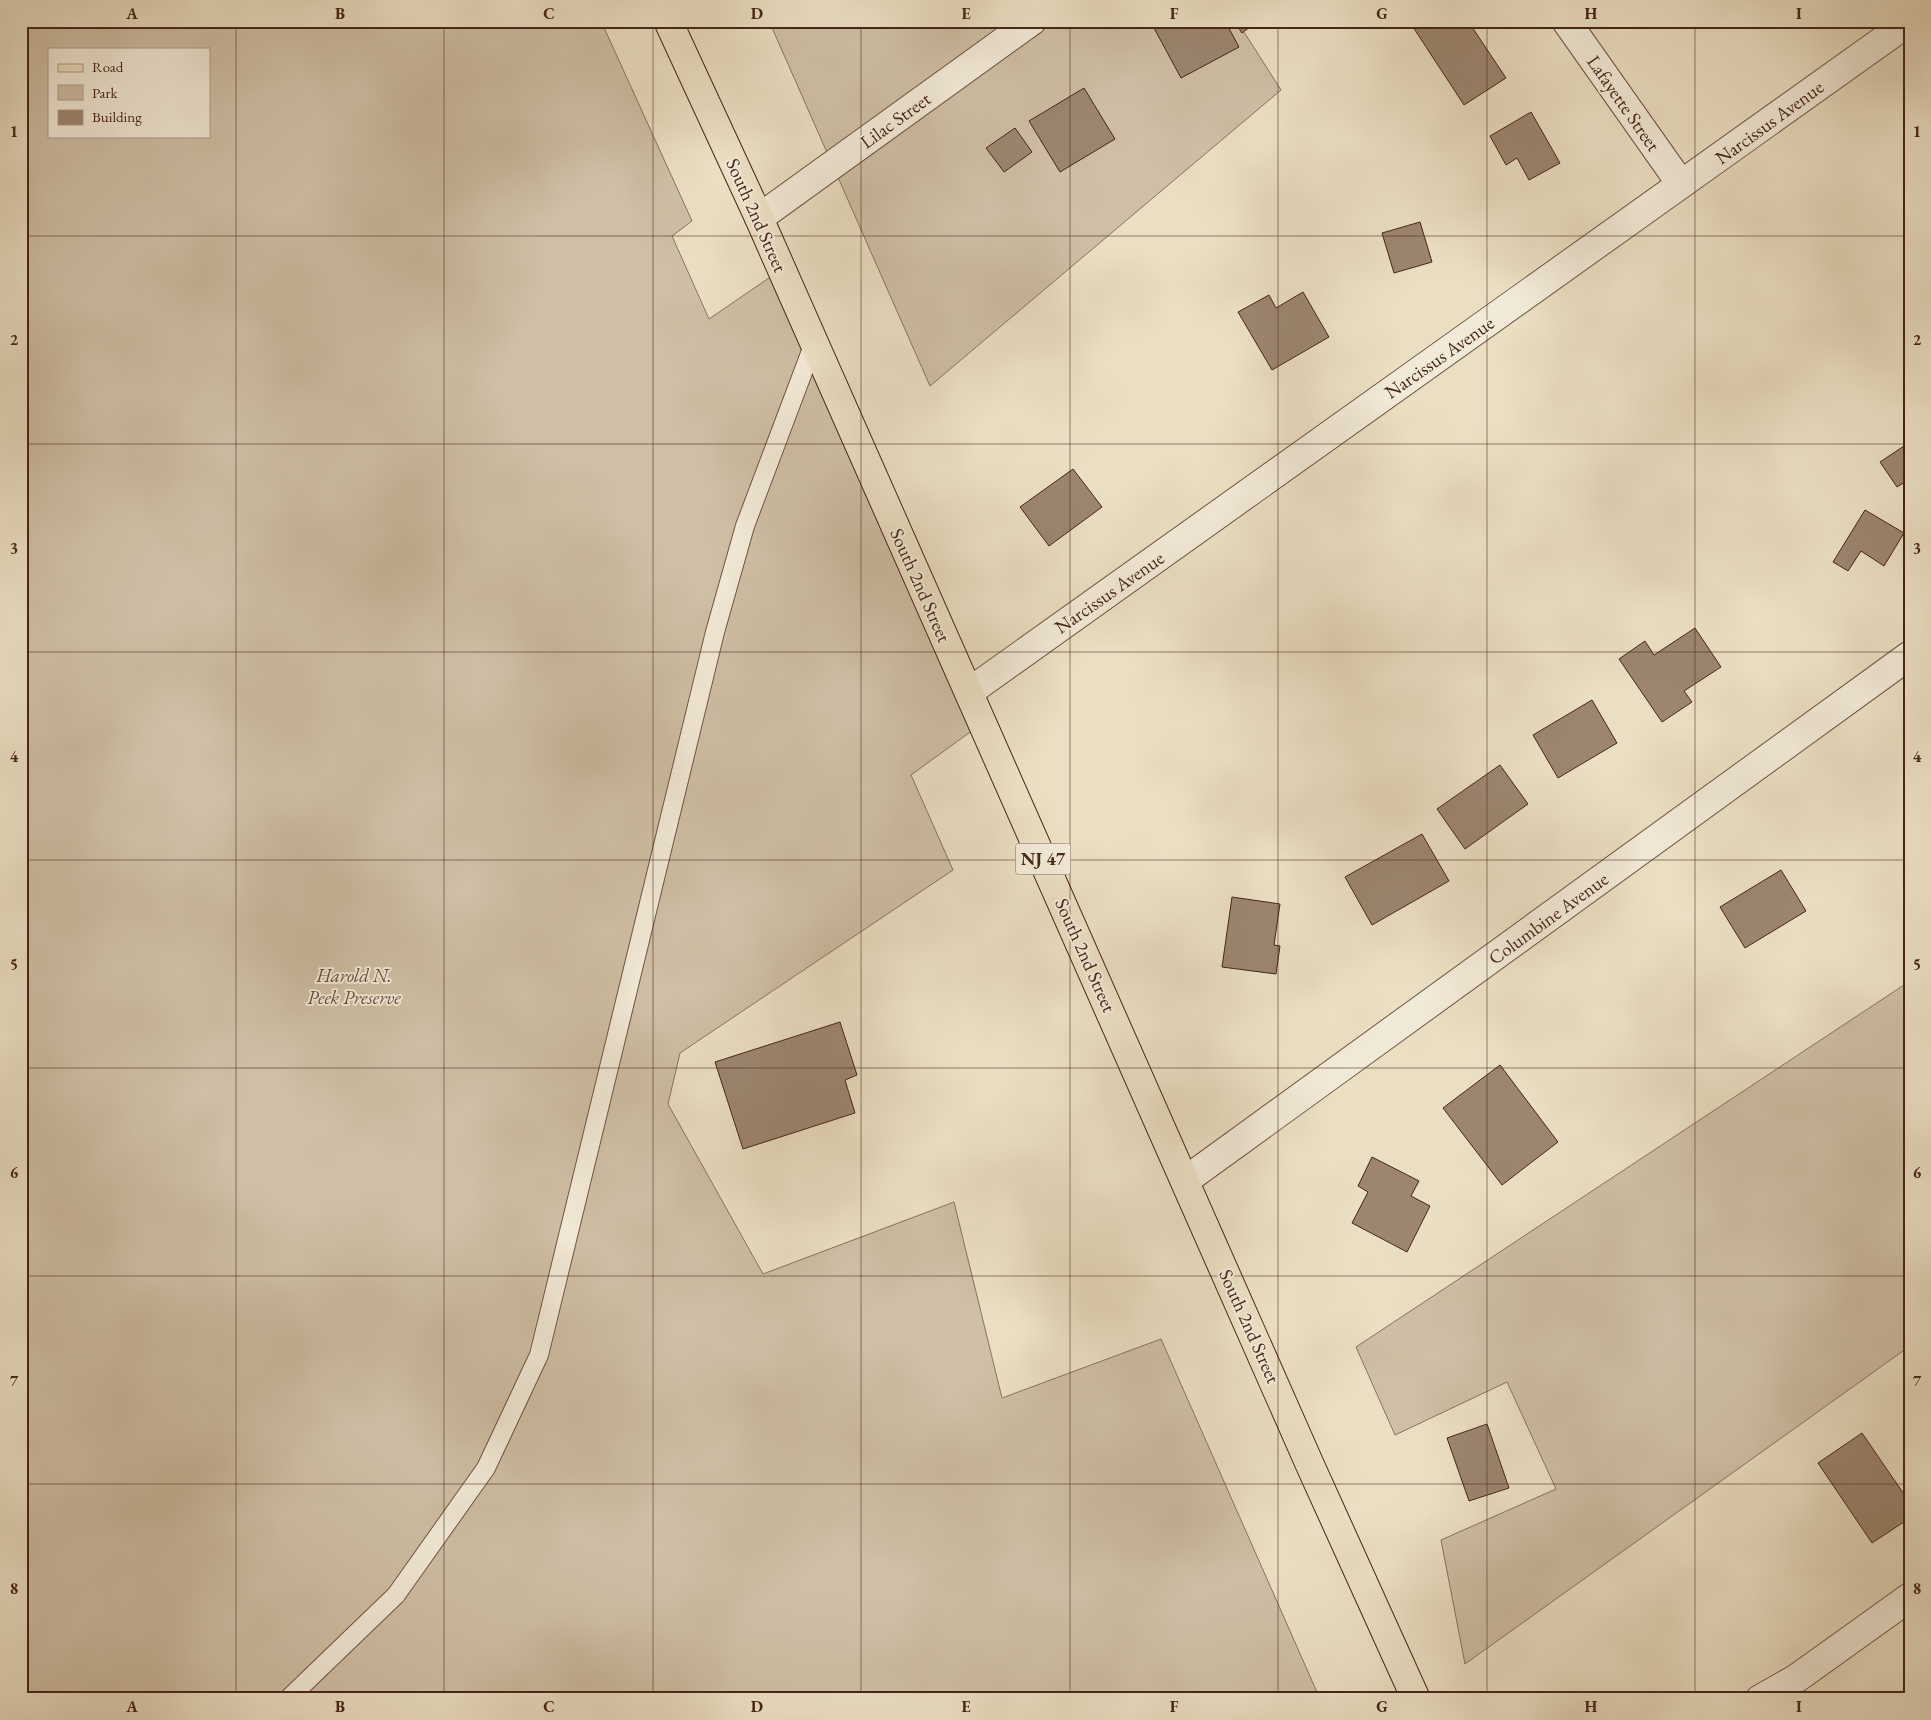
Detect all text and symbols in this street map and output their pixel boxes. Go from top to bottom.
text: A [125,3,138,24]
text: B [335,3,345,24]
text: C [543,3,555,24]
text: D [751,3,763,24]
text: E [961,3,971,24]
text: F [1170,3,1179,24]
text: G [1376,3,1388,24]
text: H [1585,3,1598,24]
text: I [1796,3,1802,24]
legend [48,48,210,138]
street label: Lafayette Street [1581,50,1666,156]
text: Road [92,57,124,76]
street label: Narcissus Avenue [1710,75,1828,170]
text: Park [92,83,119,102]
street label: Lilac Street [855,86,936,154]
text: Building [92,107,142,126]
text: 1 [10,121,18,142]
text: 1 [1913,121,1921,142]
street label: South 2nd Street [720,154,793,276]
street label: Narcissus Avenue [1380,310,1499,404]
text: 2 [10,329,19,350]
text: 2 [1913,329,1922,350]
street label: South 2nd Street [884,524,957,646]
text: 3 [10,538,18,559]
text: 3 [1913,538,1921,559]
street label: Narcissus Avenue [1050,545,1169,639]
text: 4 [10,746,19,767]
text: 4 [1913,746,1922,767]
road number: NJ 47 [1016,844,1070,874]
street label: Columbine Avenue [1483,867,1613,970]
street label: South 2nd Street [1049,894,1122,1016]
text: 5 [10,954,18,975]
text: 5 [1913,954,1921,975]
park label: Harold N. Peek Preserve [307,963,401,1010]
text: 6 [10,1162,19,1183]
text: 6 [1913,1162,1922,1183]
street label: South 2nd Street [1213,1265,1286,1387]
text: 7 [10,1370,19,1391]
text: 7 [1913,1370,1922,1391]
text: 8 [10,1578,18,1599]
text: 8 [1913,1578,1921,1599]
text: A [125,1696,138,1717]
text: B [335,1696,345,1717]
text: C [543,1696,555,1717]
text: D [751,1696,763,1717]
text: E [961,1696,971,1717]
text: F [1170,1696,1179,1717]
text: G [1376,1696,1388,1717]
text: H [1585,1696,1598,1717]
text: I [1796,1696,1802,1717]

